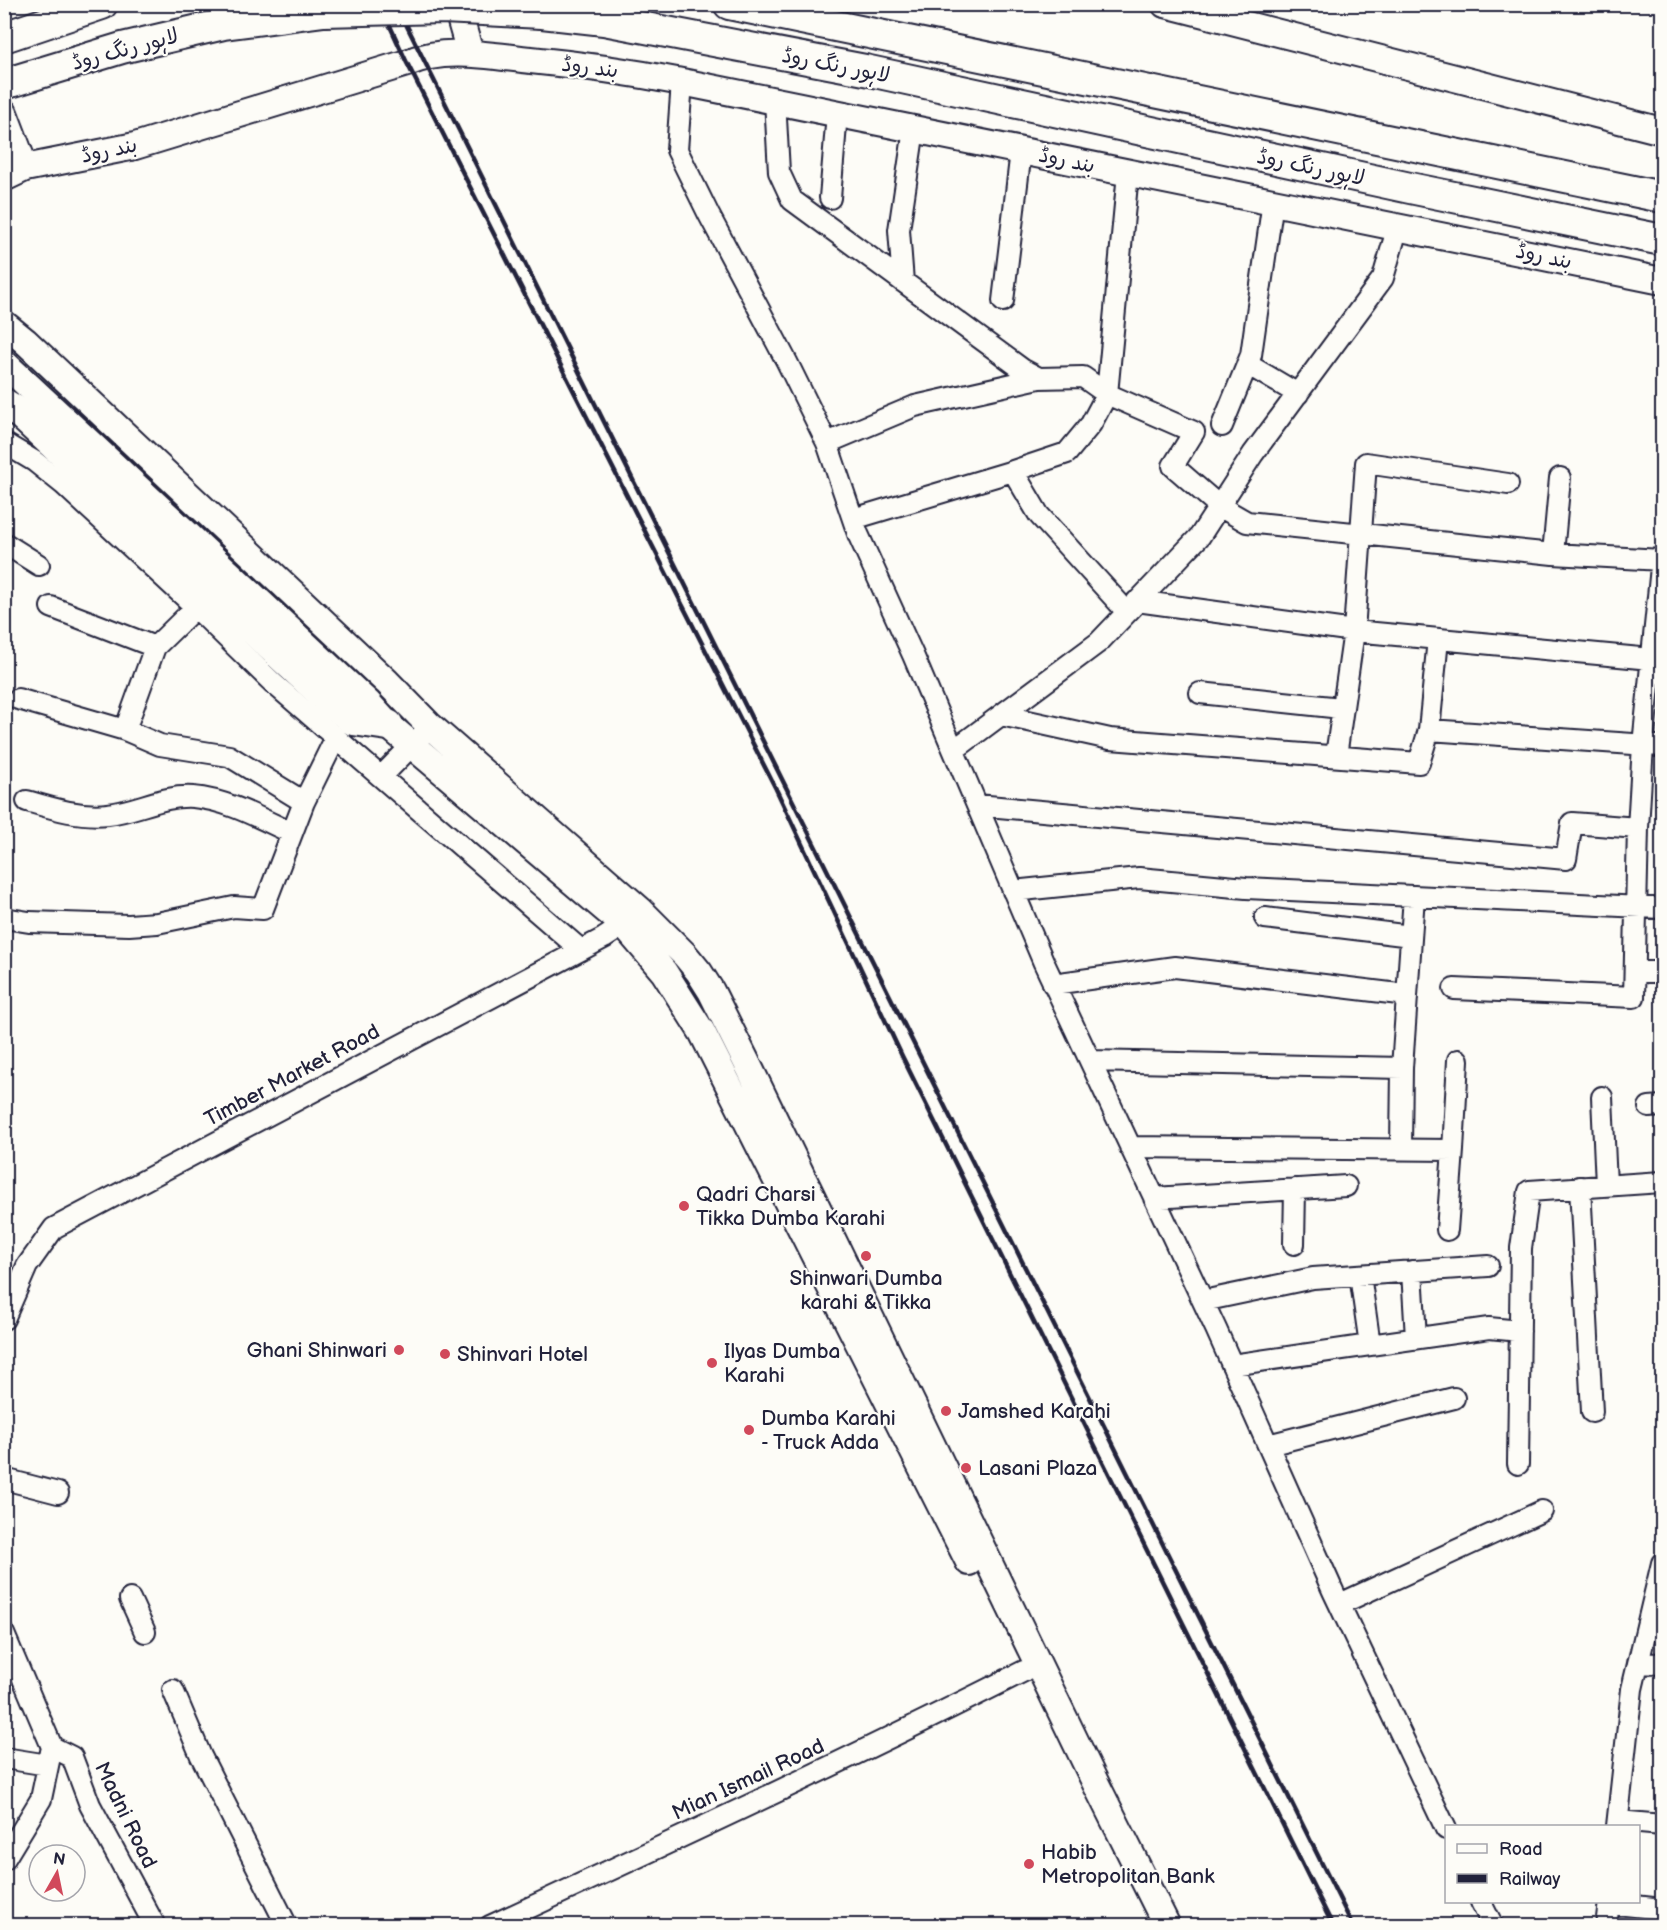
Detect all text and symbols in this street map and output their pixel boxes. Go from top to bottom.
street label: لاہور رنگ روڈ [69,23,182,78]
street label: لاہور رنگ روڈ [779,43,892,91]
street label: بند روڈ [560,52,620,83]
street label: بند روڈ [79,132,139,169]
street label: بند روڈ [1037,142,1097,179]
street label: لاہور رنگ روڈ [1254,144,1367,194]
street label: بند روڈ [1514,238,1574,275]
street label: Timber Market Road [200,1019,384,1132]
place label: Qadri Charsi Tikka Dumba Karahi [696,1182,885,1231]
marker: Qadri Charsi Tikka Dumba Karahi [677,1199,691,1213]
marker: Shinwari Dumba karahi & Tikka [859,1249,873,1263]
place label: Shinwari Dumba karahi & Tikka [789,1266,943,1315]
place label: Ghani Shinwari [247,1338,387,1363]
place label: Ilyas Dumba Karahi [724,1339,840,1388]
place label: Shinvari Hotel [457,1342,588,1367]
marker: Ghani Shinwari [392,1343,406,1357]
marker: Shinvari Hotel [438,1347,452,1361]
marker: Ilyas Dumba Karahi [705,1356,719,1370]
place label: Jamshed Karahi [958,1399,1111,1424]
marker: Jamshed Karahi [939,1404,953,1418]
place label: Dumba Karahi - Truck Adda [761,1406,896,1455]
marker: Dumba Karahi - Truck Adda [742,1423,756,1437]
place label: Lasani Plaza [978,1456,1097,1481]
marker: Lasani Plaza [959,1461,973,1475]
street label: Mian Ismail Road [668,1733,828,1826]
street label: Madni Road [89,1758,162,1872]
legend [1445,1825,1640,1903]
text: Road [1499,1839,1543,1860]
place label: Habib Metropolitan Bank [1041,1840,1215,1889]
north arrow [27,1843,87,1903]
text: N [52,1849,67,1870]
marker: Habib Metropolitan Bank [1022,1857,1036,1871]
text: Railway [1499,1869,1561,1890]

